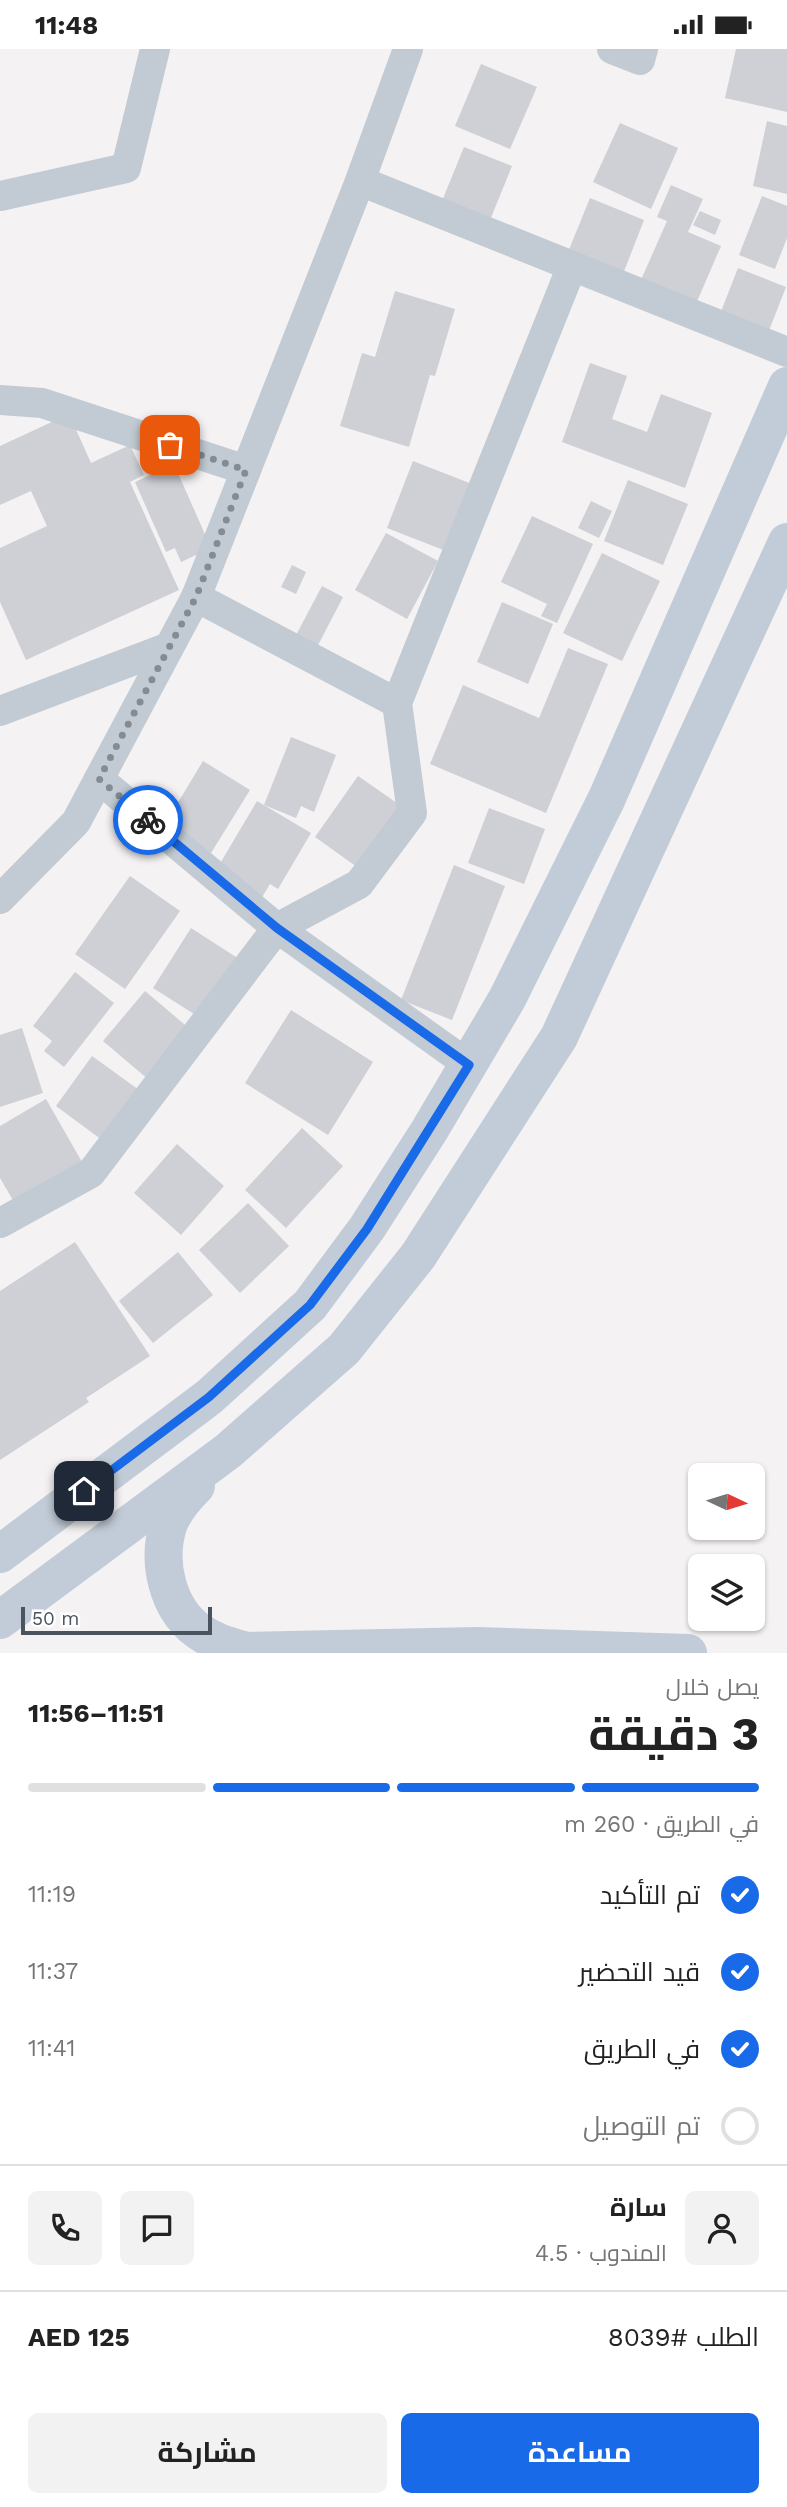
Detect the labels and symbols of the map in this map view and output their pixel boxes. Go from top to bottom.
pin [140,415,200,475]
courier [113,785,183,855]
pin [54,1461,114,1521]
north arrow [688,1463,765,1540]
scale bar [21,1604,212,1636]

